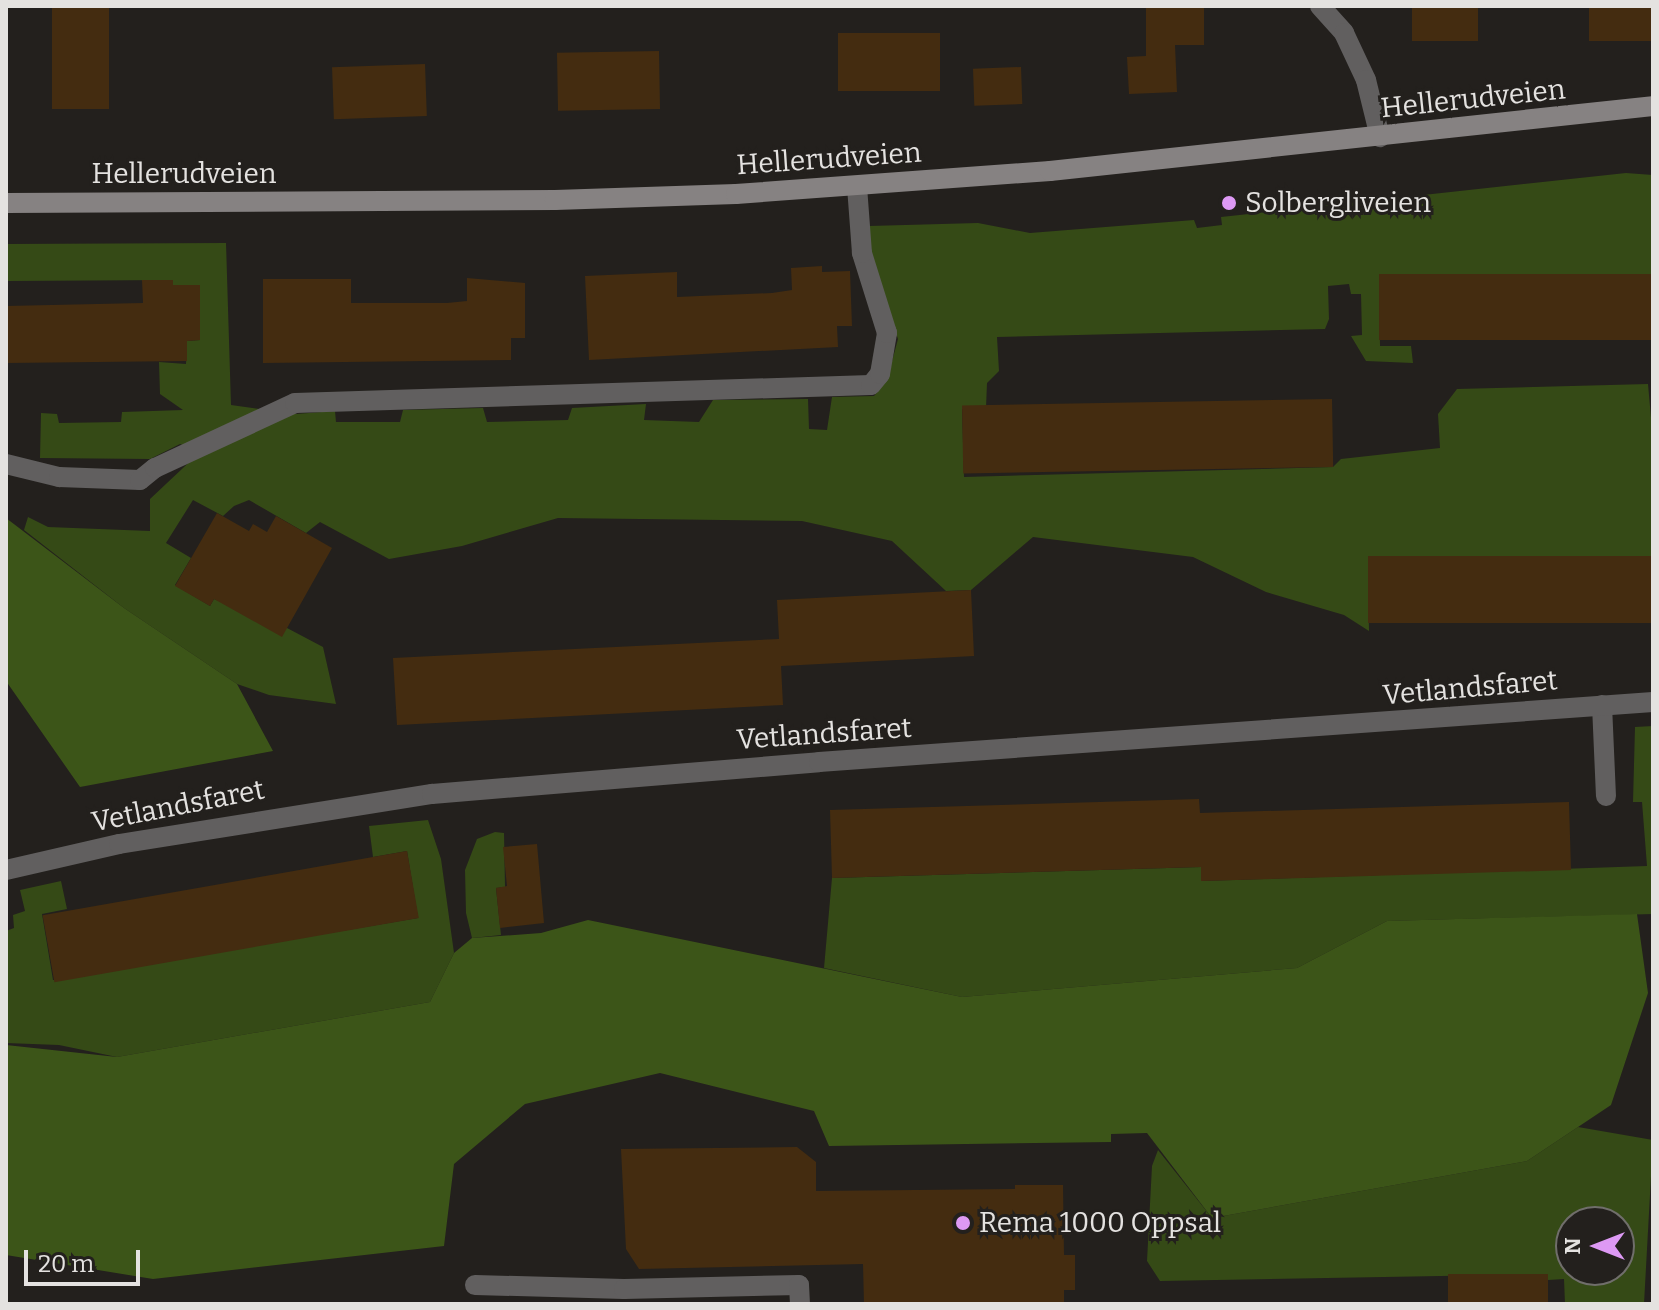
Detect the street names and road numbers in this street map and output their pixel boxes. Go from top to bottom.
street label: Hellerudveien [1379,73,1567,125]
street label: Hellerudveien [735,136,923,182]
street label: Hellerudveien [91,157,277,191]
street label: Vetlandsfaret [1381,664,1559,712]
street label: Vetlandsfaret [735,711,913,757]
street label: Vetlandsfaret [89,773,267,839]

